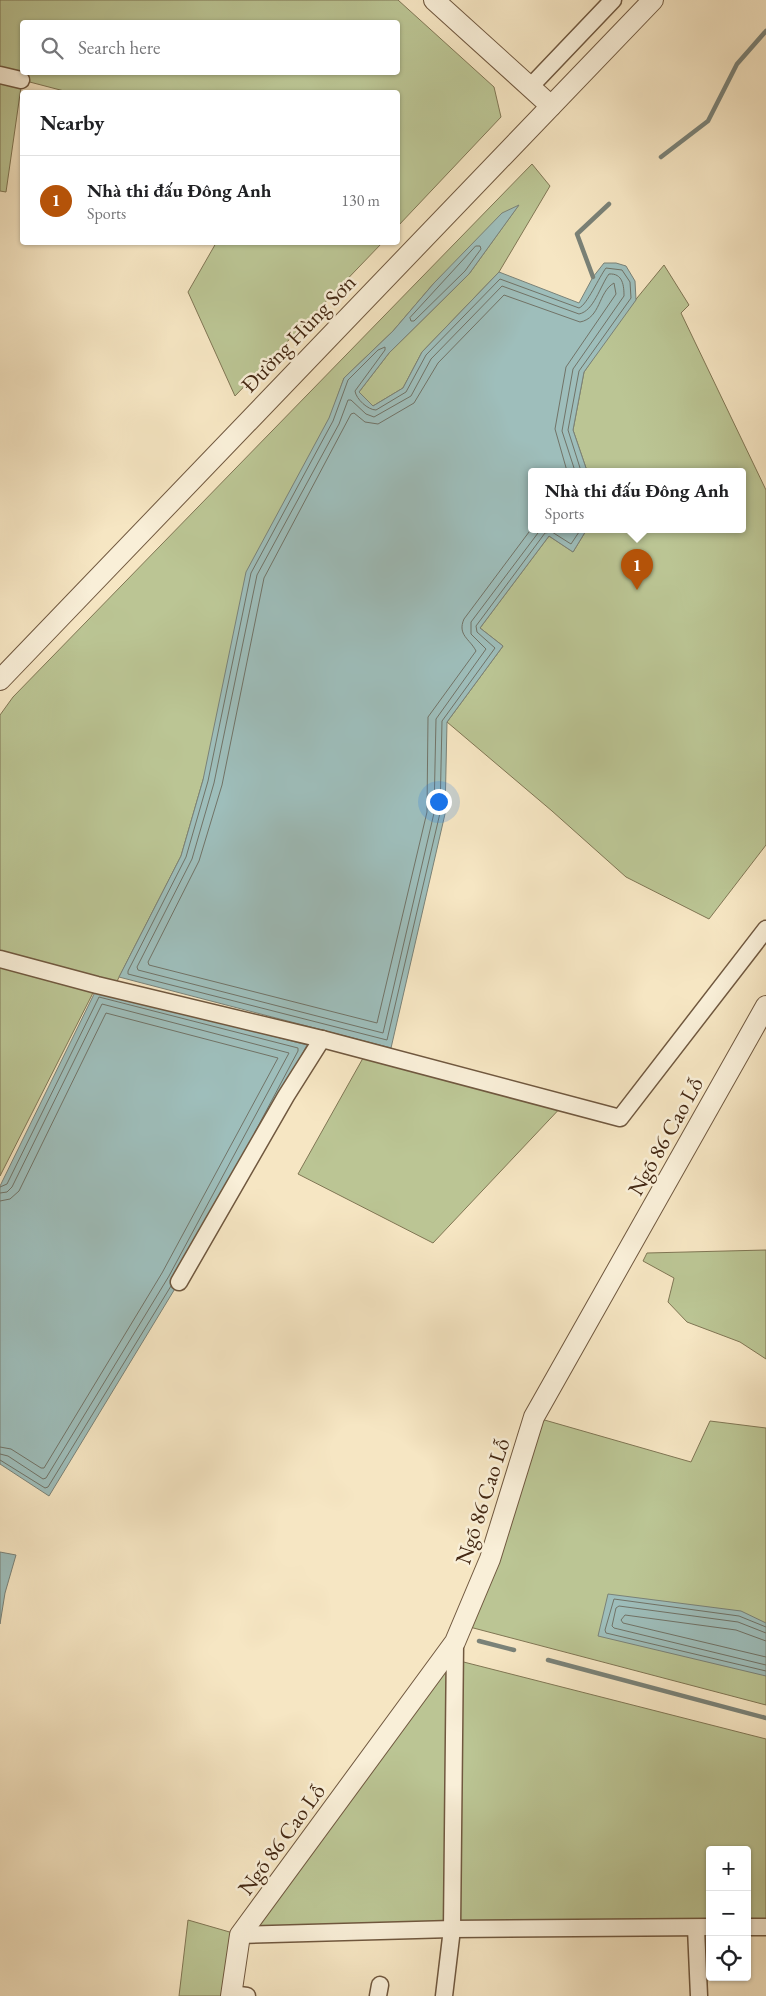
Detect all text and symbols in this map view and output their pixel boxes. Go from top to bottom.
search box [20,20,400,75]
icon: search [38,34,66,62]
text: Search here [78,35,160,60]
text: Nearby [40,109,104,136]
text: Nhà thi đấu Đông Anh [87,178,271,203]
text: 1 [52,190,60,211]
text: 130 m [341,190,380,211]
text: Sports [87,203,126,224]
street label: Đường Hùng Sơn [235,268,362,399]
popup [528,468,746,533]
text: Nhà thi đấu Đông Anh [545,478,729,503]
text: Sports [545,503,584,524]
pin: 1 [621,549,653,590]
your location [426,789,452,815]
street label: Ngõ 86 Cao Lỗ [621,1072,710,1201]
street label: Ngõ 86 Cao Lỗ [448,1434,517,1568]
street label: Ngõ 86 Cao Lỗ [231,1778,332,1901]
map controls [706,1846,751,1981]
button: + [706,1846,751,1891]
button: − [706,1891,751,1936]
button: locate [706,1936,751,1981]

